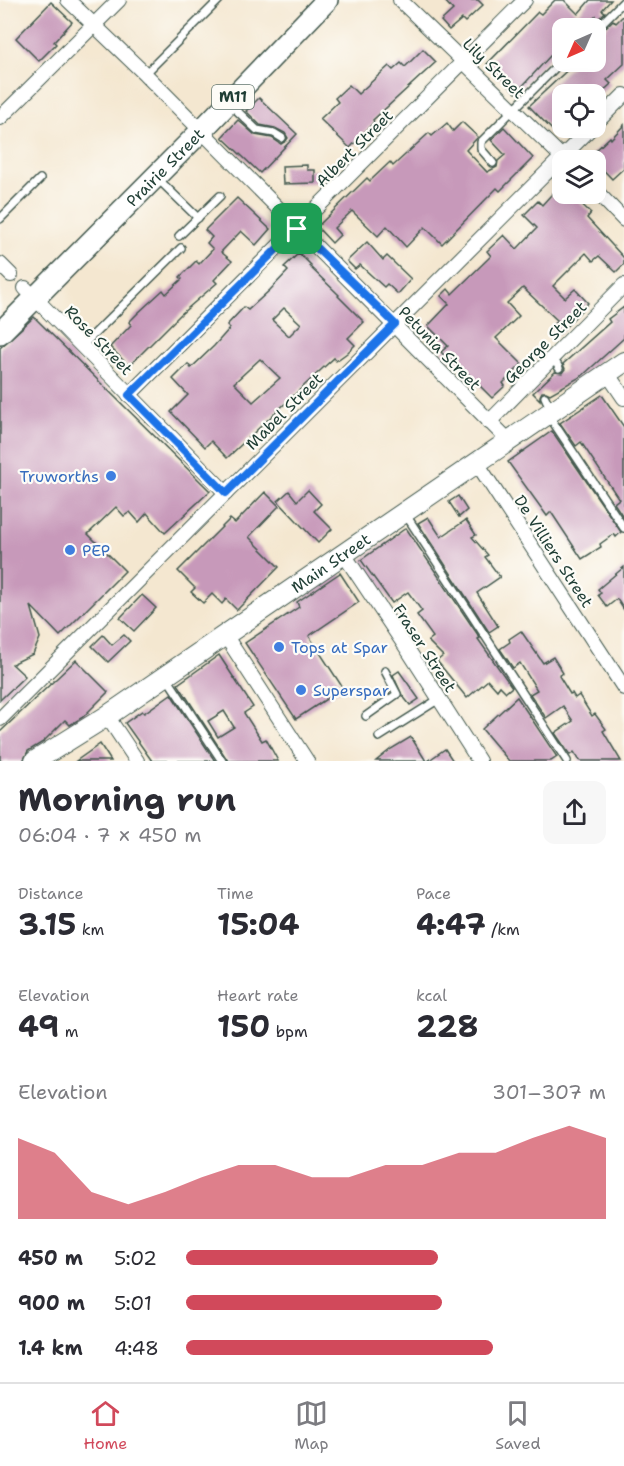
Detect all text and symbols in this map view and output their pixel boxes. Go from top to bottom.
north arrow [552,18,606,72]
map controls [552,18,606,204]
street label: Lily Street [458,33,529,103]
button: locate [552,84,606,138]
road number: M11 [212,85,254,109]
street label: Albert Street [311,105,398,192]
street label: Prairie Street [122,124,209,211]
button: layers [552,150,606,204]
pin [271,203,322,254]
icon: arrive [280,212,313,245]
street label: George Street [500,297,591,388]
street label: Rose Street [60,301,137,380]
street label: Petunia Street [394,302,485,395]
street label: Mabel Street [241,368,327,454]
place label: Truworths [19,466,99,487]
marker: Truworths [104,469,118,483]
street label: De Villiers Street [509,491,598,611]
street label: Main Street [287,529,375,598]
place label: PEP [82,540,110,561]
marker: PEP [63,543,77,557]
street label: Fraser Street [388,600,461,696]
place label: Tops at Spar [291,637,388,658]
marker: Tops at Spar [272,640,286,654]
place label: Superspar [313,680,389,701]
marker: Superspar [294,683,308,697]
text: Morning run [18,777,236,822]
button: share [543,781,606,844]
text: 06:04 · 7 × 450 m [18,822,202,848]
text: Distance [18,883,84,904]
text: Time [217,883,254,904]
text: Pace [416,883,451,904]
text: 3.15 [18,904,76,945]
text: 15:04 [217,904,299,945]
text: 4:47 [416,904,486,945]
text: km [76,919,104,940]
text: /km [486,919,520,940]
text: Elevation [18,985,90,1006]
text: Heart rate [217,985,299,1006]
text: kcal [416,985,447,1006]
text: 49 [18,1006,59,1047]
text: 150 [217,1006,270,1047]
text: 228 [416,1006,478,1047]
text: m [59,1021,78,1042]
text: bpm [270,1021,308,1042]
text: Elevation [18,1079,108,1105]
text: 301–307 m [492,1079,606,1105]
text: 450 m [18,1245,83,1271]
text: 5:02 [114,1245,157,1271]
text: 900 m [18,1290,85,1316]
text: 5:01 [114,1290,152,1316]
text: 1.4 km [18,1335,83,1361]
text: 4:48 [114,1335,159,1361]
tab: Home [83,1397,127,1454]
tab: Map [294,1397,328,1454]
tab: Saved [495,1397,541,1454]

